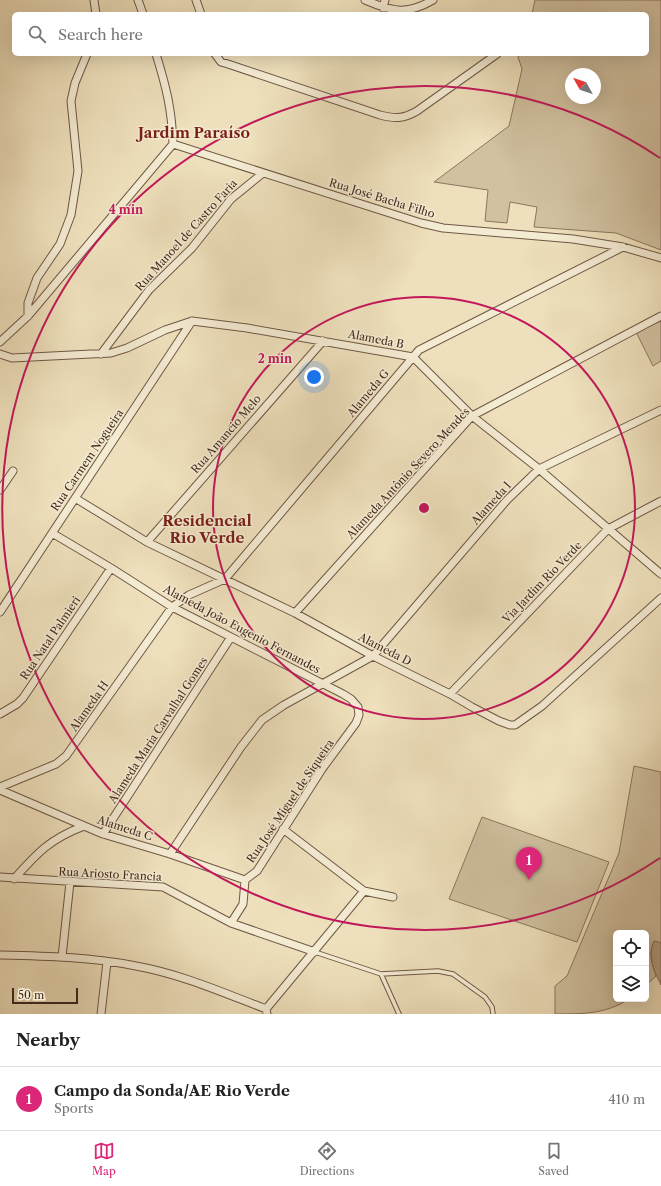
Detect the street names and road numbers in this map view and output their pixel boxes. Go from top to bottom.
street label: Rua José Bacha Filho [327,175,437,221]
street label: Rua Manoel de Castro Faria [132,176,240,294]
street label: Alameda B [346,327,405,351]
street label: Alameda G [343,366,392,420]
street label: Rua Amancio Melo [188,392,264,476]
street label: Alameda Antônio Severo Mendes [343,404,473,542]
street label: Rua Carmem Nogueira [48,406,126,514]
street label: Alameda I [467,479,514,528]
street label: Via Jardim Rio Verde [499,538,585,627]
street label: Alameda João Eugenio Fernandes [160,581,323,677]
street label: Rua Natal Palmieri [17,593,84,682]
street label: Alameda D [355,629,414,668]
street label: Alameda Maria Carvalhal Gomes [105,654,211,807]
street label: Alameda H [66,678,111,735]
street label: Rua José Miguel de Siqueira [243,736,337,866]
street label: Alameda C [95,812,154,844]
street label: Rua Ariosto Francia [58,864,162,884]

